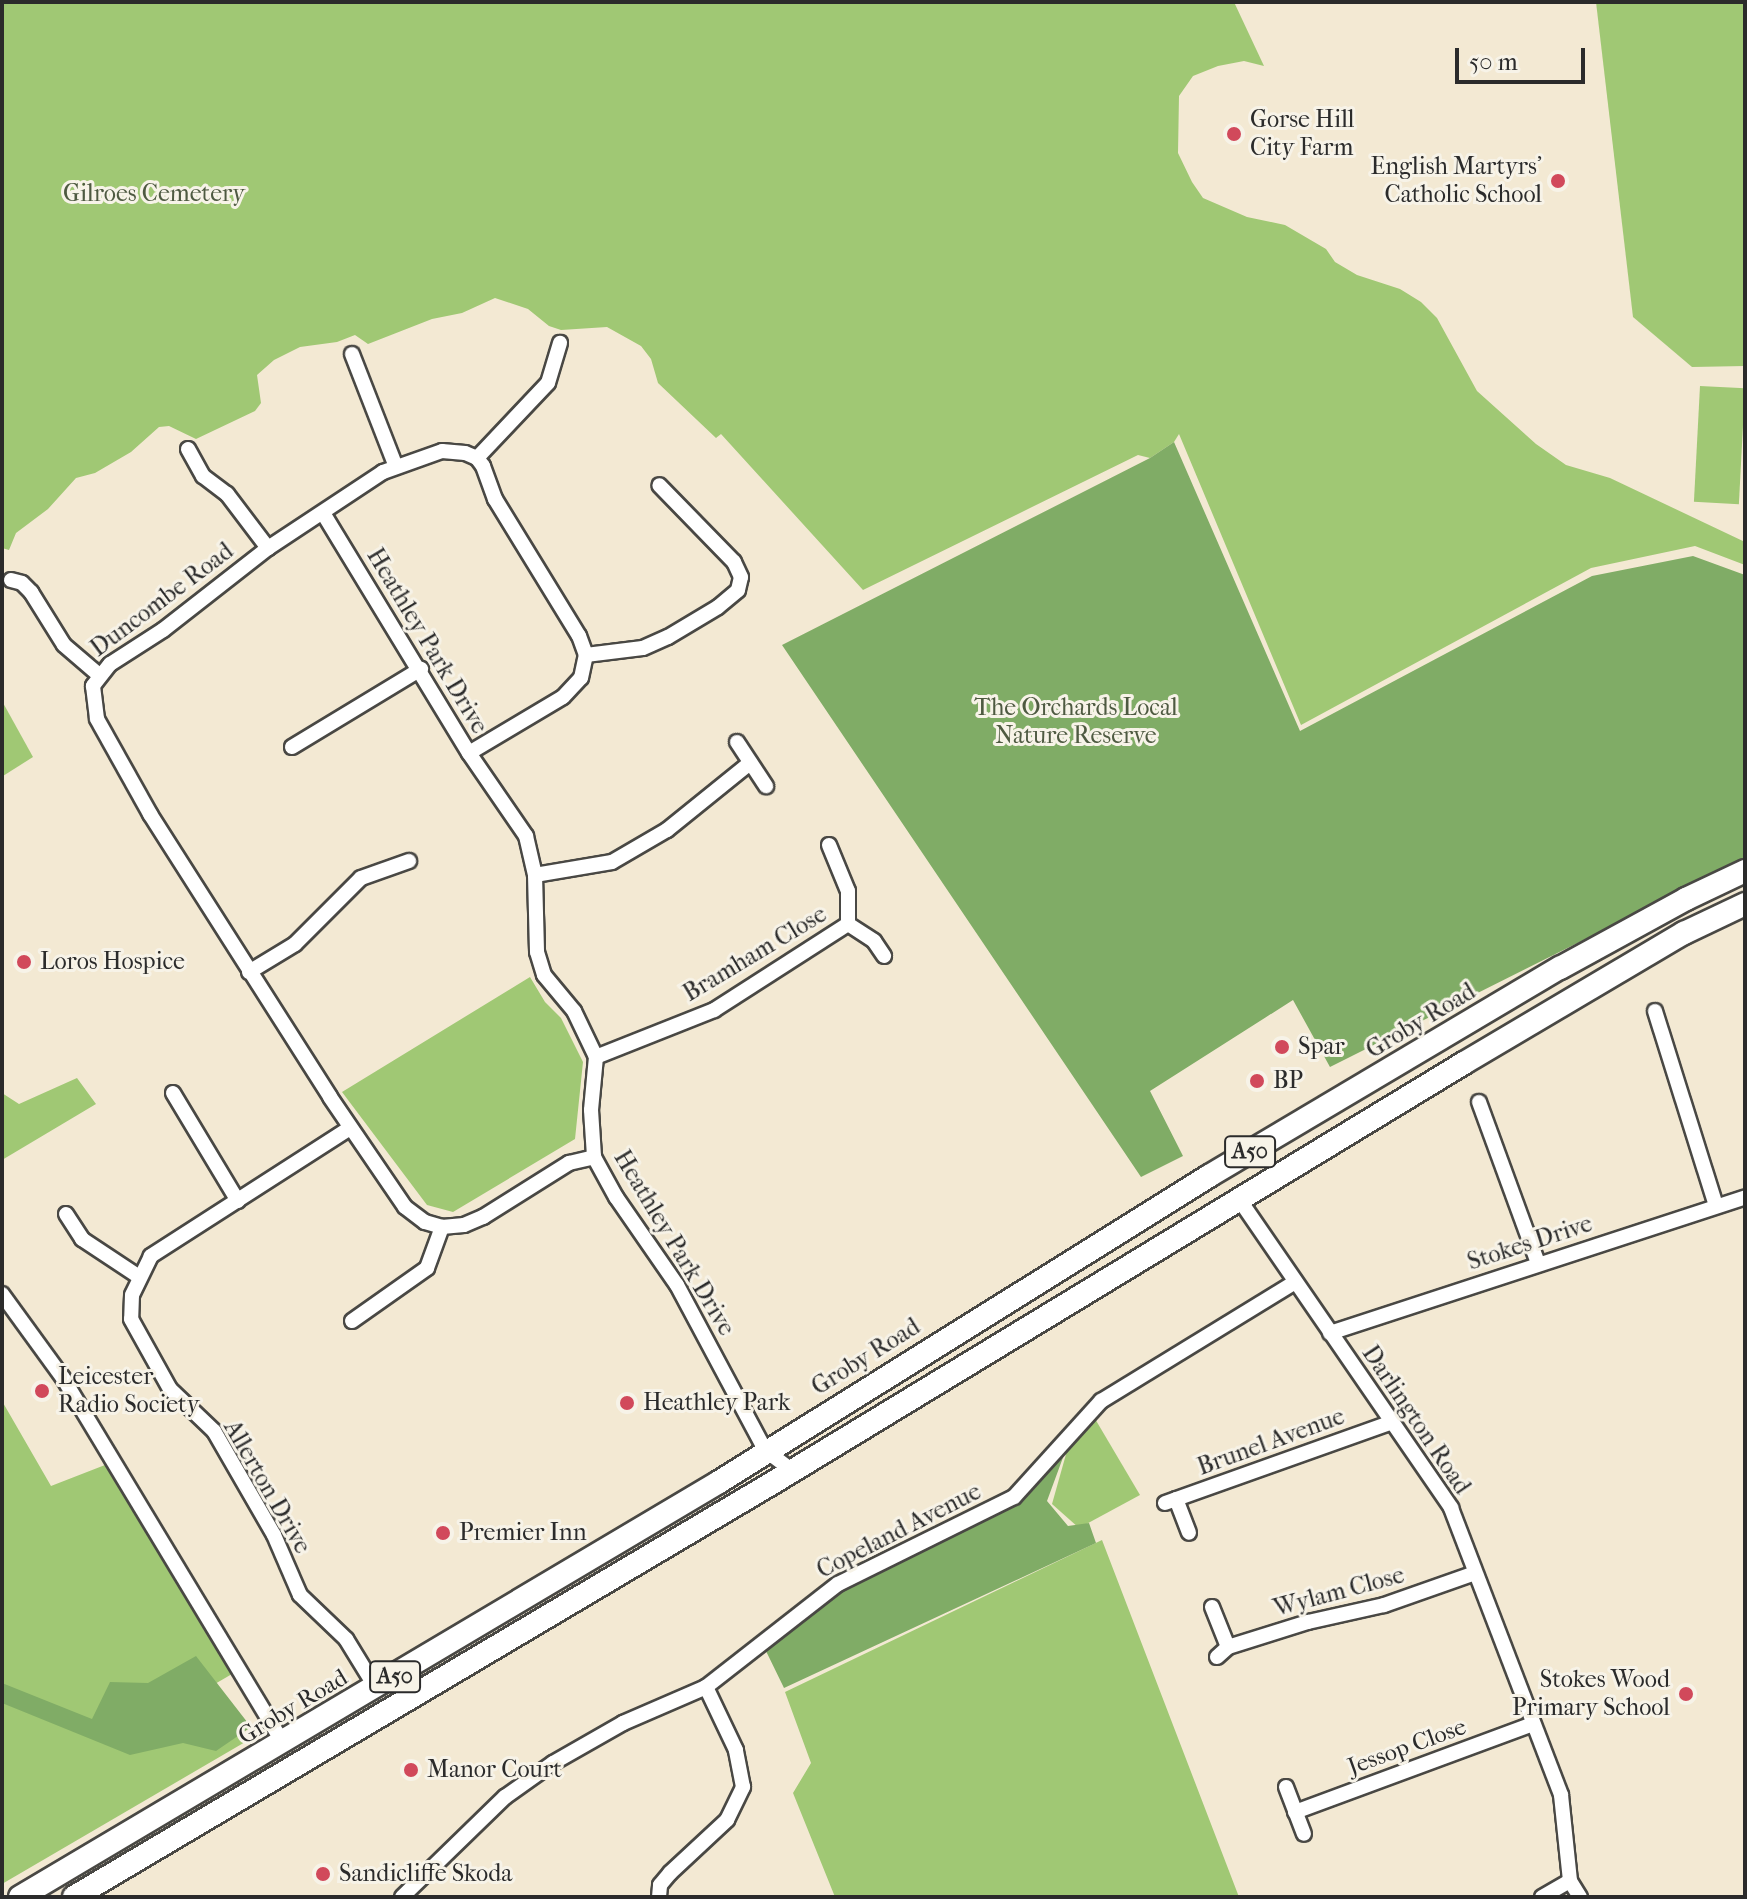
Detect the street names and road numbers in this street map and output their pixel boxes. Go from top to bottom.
street label: Duncombe Road [85,537,239,663]
street label: Heathley Park Drive [360,543,494,739]
street label: Bramham Close [678,900,832,1008]
street label: Groby Road [1361,977,1481,1065]
road number: A50 [1224,1134,1276,1170]
street label: Heathley Park Drive [607,1145,741,1341]
street label: Stokes Drive [1464,1209,1596,1277]
street label: Groby Road [806,1312,926,1402]
street label: Darlington Road [1356,1340,1476,1500]
street label: Brunel Avenue [1194,1402,1348,1482]
street label: Allerton Drive [217,1415,317,1559]
street label: Copeland Avenue [812,1477,986,1585]
street label: Wylam Close [1271,1561,1407,1623]
road number: A50 [369,1659,421,1695]
street label: Groby Road [233,1663,353,1751]
street label: Jessop Close [1344,1712,1470,1782]

